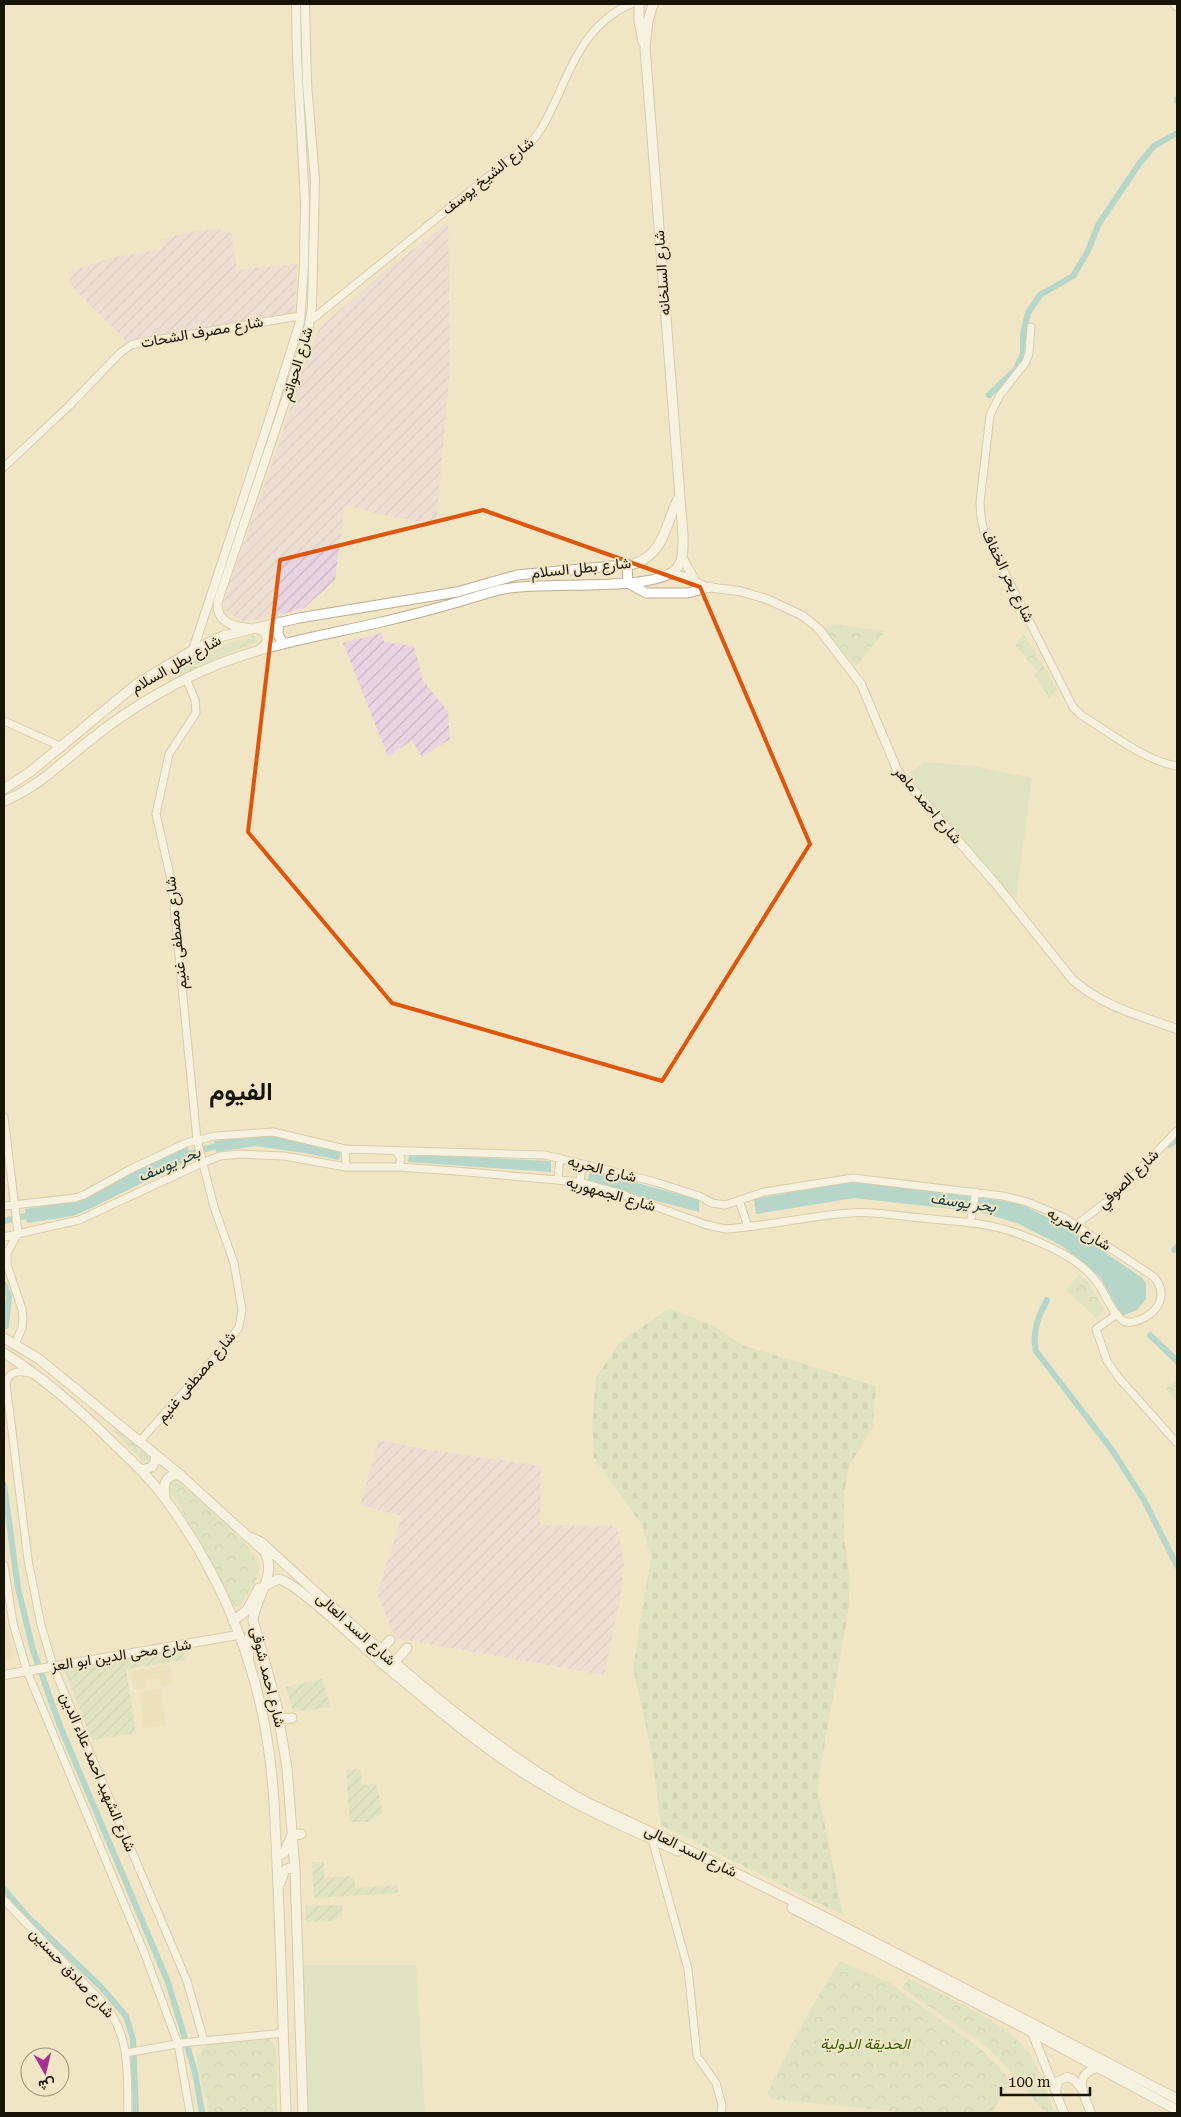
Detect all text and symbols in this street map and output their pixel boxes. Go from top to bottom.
street label: شارع الشيخ يوسف [439,133,539,220]
street label: شارع السلخانه [650,229,676,316]
street label: شارع مصرف الشحات [139,312,265,354]
street label: شارع الحواتم [277,325,319,404]
street label: شارع بحر الخفاف [976,527,1038,626]
street label: شارع بطل السلام [530,554,632,584]
street label: شارع بطل السلام [128,631,225,699]
street label: شارع احمد ماهر [888,762,966,849]
street label: شارع مصطفى غنيم [161,875,193,991]
district label: الفيوم [209,1077,273,1108]
water label: بحر يوسف [135,1142,205,1187]
street label: شارع الصوفي [1094,1145,1165,1215]
street label: شارع الحريه [565,1152,638,1188]
street label: شارع الجمهوريه [564,1173,658,1217]
water label: بحر يوسف [929,1188,998,1217]
street label: شارع الحريه [1043,1204,1114,1256]
street label: شارع مصطفى غنيم [153,1328,241,1428]
street label: شارع السد العالى [311,1589,400,1671]
street label: شارع احمد شوقى [245,1625,289,1730]
street label: شارع محى الدين ابو العز [49,1635,193,1677]
street label: شارع الشهيد احمد علاء الدين [54,1690,140,1855]
street label: شارع السد العالى [641,1821,740,1883]
street label: شارع صادق حسنين [24,1924,118,2023]
park label: الحديقة الدولية [820,2035,911,2053]
north arrow [20,2047,70,2097]
scale bar [1001,2064,1090,2096]
text: 100 m [1008,2073,1051,2091]
text: ش [37,2075,56,2094]

